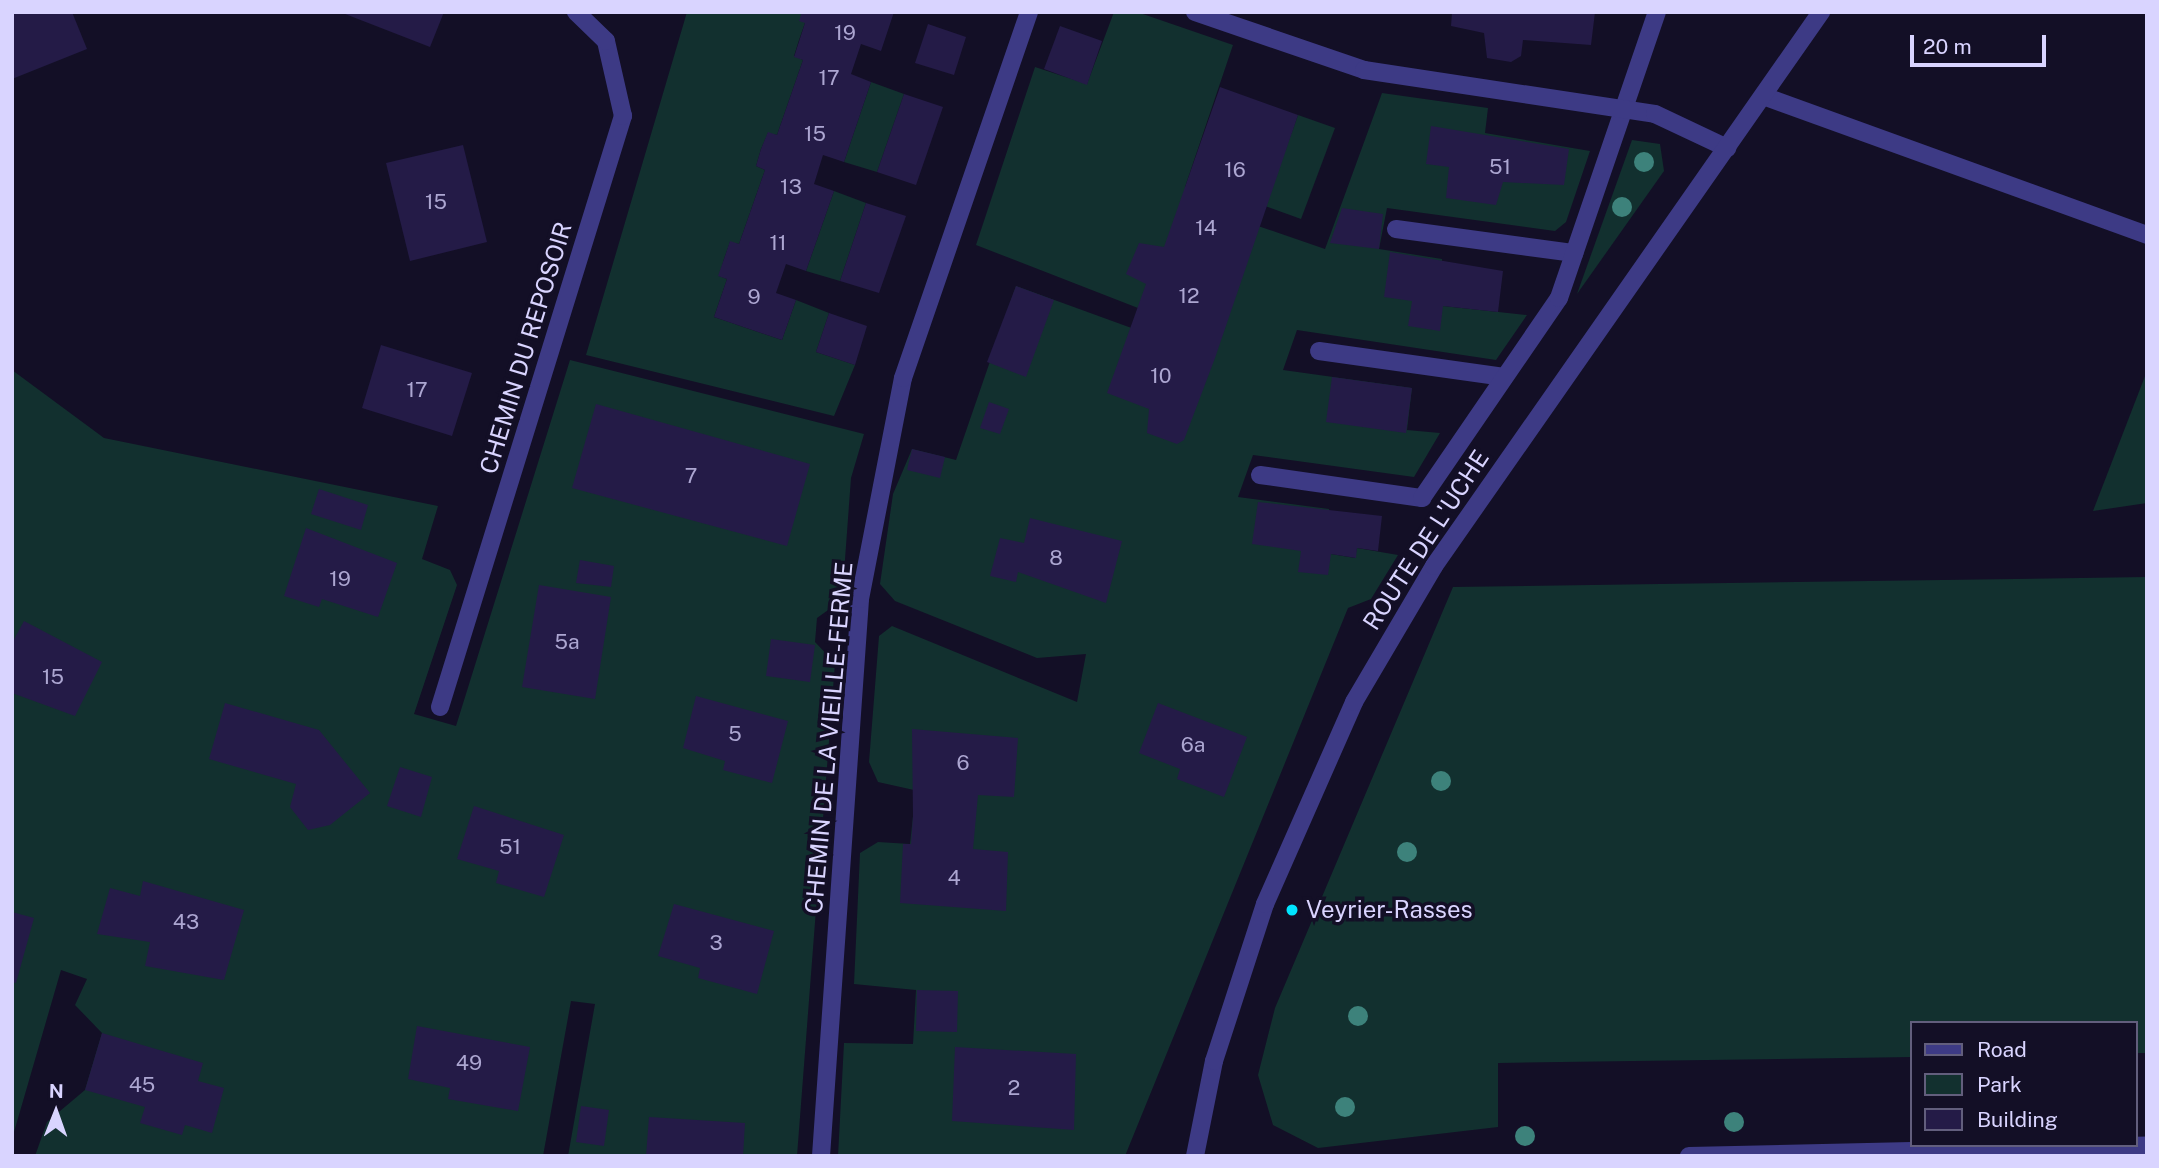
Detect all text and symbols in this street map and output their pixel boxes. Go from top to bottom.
house number: 19 [834,20,856,46]
scale bar [1914,21,2050,65]
text: 20 m [1923,34,1972,59]
house number: 17 [818,65,840,91]
house number: 15 [804,121,826,147]
house number: 51 [1489,154,1511,180]
house number: 16 [1224,157,1246,183]
house number: 13 [780,174,802,200]
house number: 15 [425,189,447,215]
house number: 14 [1195,215,1217,241]
street label: CHEMIN DU REPOSOIR [474,219,578,477]
house number: 11 [769,230,787,256]
house number: 12 [1178,283,1200,309]
house number: 9 [747,284,761,310]
house number: 10 [1150,363,1172,389]
house number: 17 [406,377,428,403]
street label: ROUTE DE L'UCHE [1357,445,1495,635]
house number: 7 [685,463,697,489]
house number: 8 [1049,545,1063,571]
street label: CHEMIN DE LA VIEILLE-FERME [799,560,859,916]
house number: 19 [329,566,351,592]
house number: 5a [554,629,580,655]
house number: 15 [42,664,64,690]
house number: 5 [728,721,742,747]
house number: 6a [1181,732,1205,758]
house number: 6 [956,750,970,776]
house number: 51 [499,834,521,860]
house number: 4 [947,865,961,891]
place label: Veyrier-Rasses [1306,896,1473,924]
marker: Veyrier-Rasses [1284,902,1300,918]
house number: 43 [173,909,199,935]
house number: 3 [709,930,723,956]
legend [1910,1021,2138,1147]
text: Road [1977,1037,2027,1062]
house number: 49 [456,1050,482,1076]
house number: 45 [129,1072,155,1098]
text: Park [1977,1072,2022,1097]
house number: 2 [1008,1075,1020,1101]
north arrow [21,1077,91,1147]
text: N [49,1080,64,1102]
text: Building [1977,1107,2058,1132]

